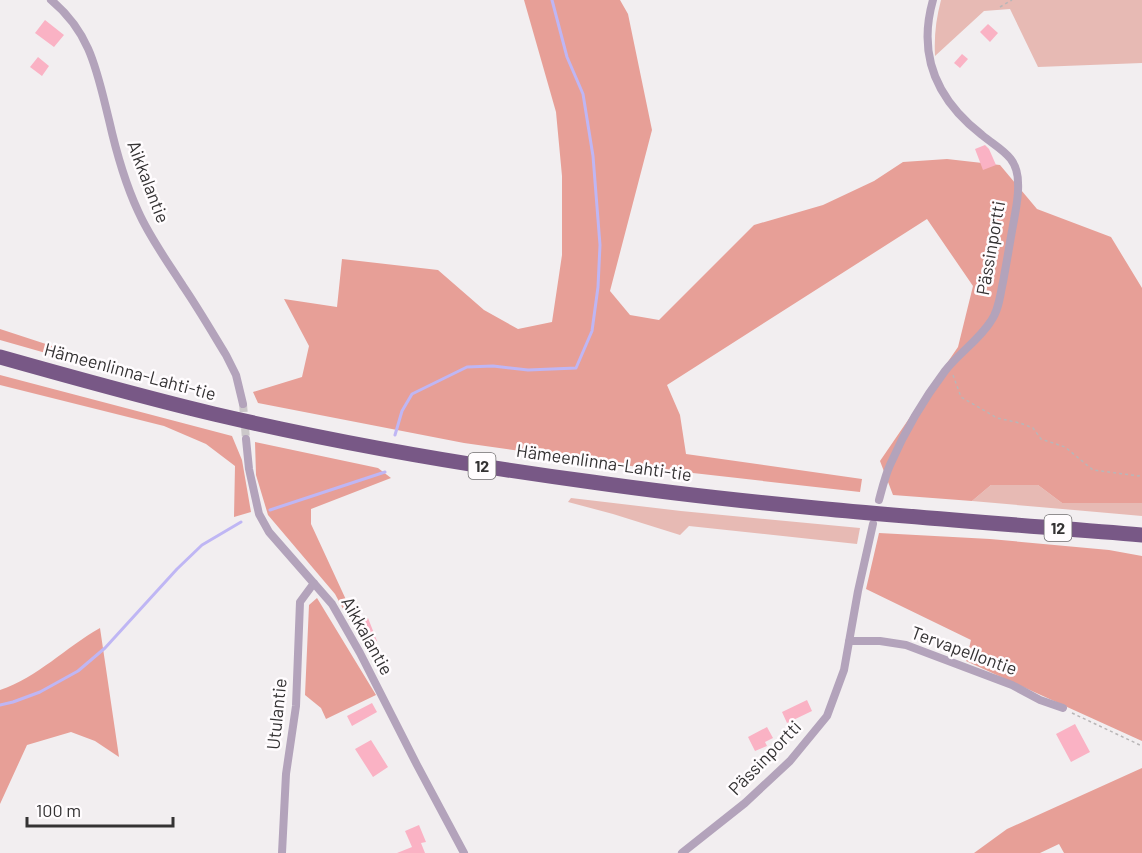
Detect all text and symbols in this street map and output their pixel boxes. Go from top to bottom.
street label: Aikkalantie [123,137,175,226]
street label: Pässinportti [971,199,1009,297]
street label: Hämeenlinna-Lahti-tie [42,338,219,405]
street label: Hämeenlinna-Lahti-tie [515,439,693,485]
road number: 12 [468,453,496,479]
road number: 12 [1044,515,1072,541]
street label: Aikkalantie [337,592,398,679]
street label: Tervapellontie [908,621,1020,679]
street label: Utulantie [261,677,291,751]
street label: Pässinportti [723,715,805,799]
scale bar [27,790,172,828]
text: 100 m [36,799,81,821]

